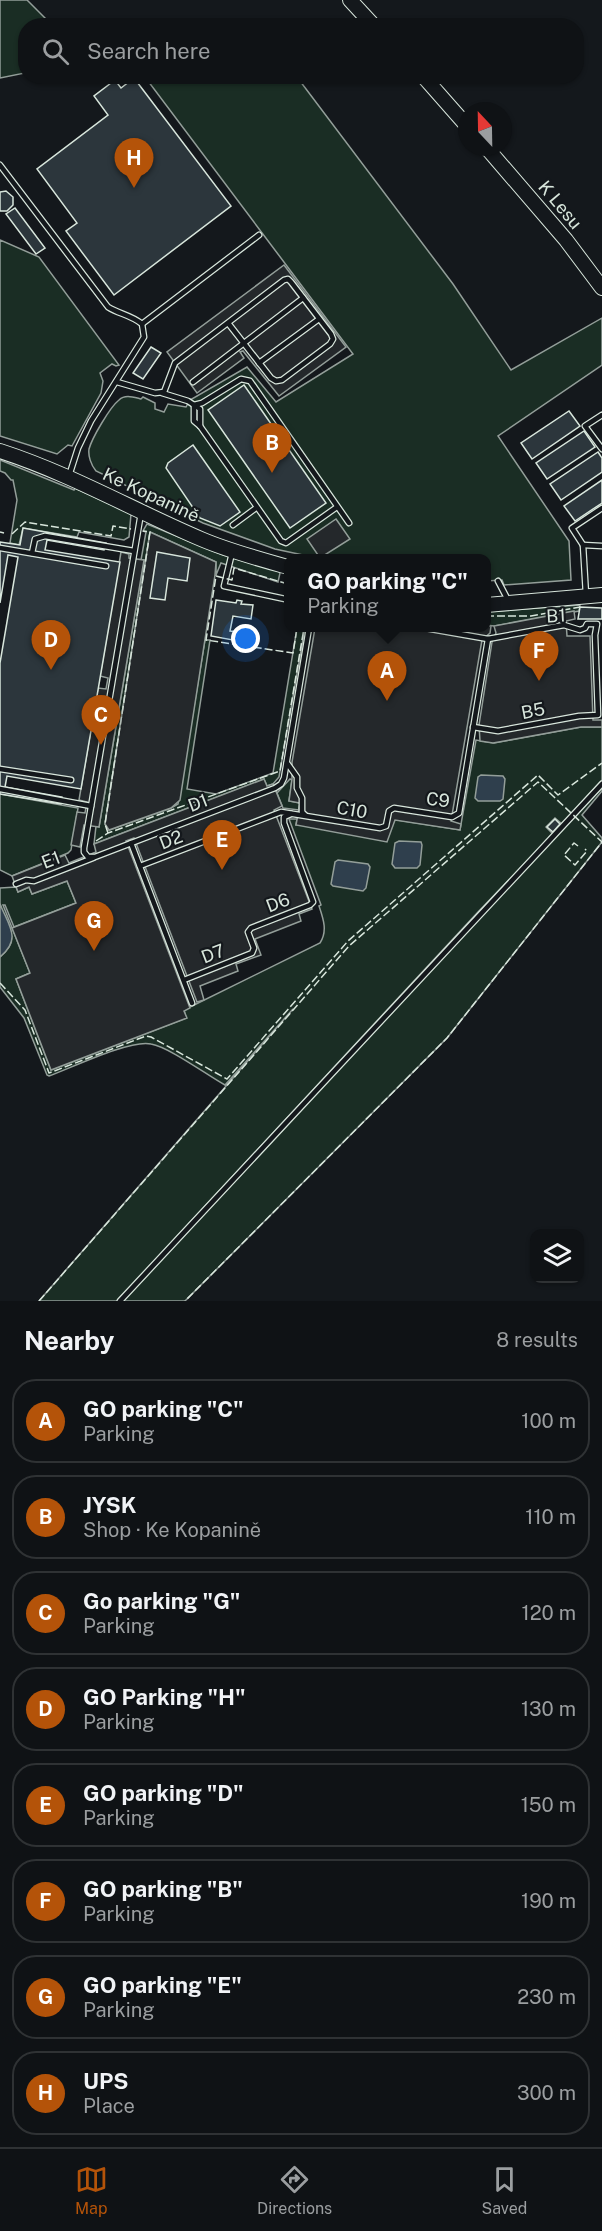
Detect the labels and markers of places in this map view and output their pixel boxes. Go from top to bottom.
pin: H [114,138,154,188]
pin: B [252,424,292,473]
pin: D [32,620,70,670]
pin: F [520,632,558,681]
pin: A [368,652,406,701]
pin: C [82,696,120,745]
pin: E [202,820,242,870]
pin: G [74,902,113,951]

